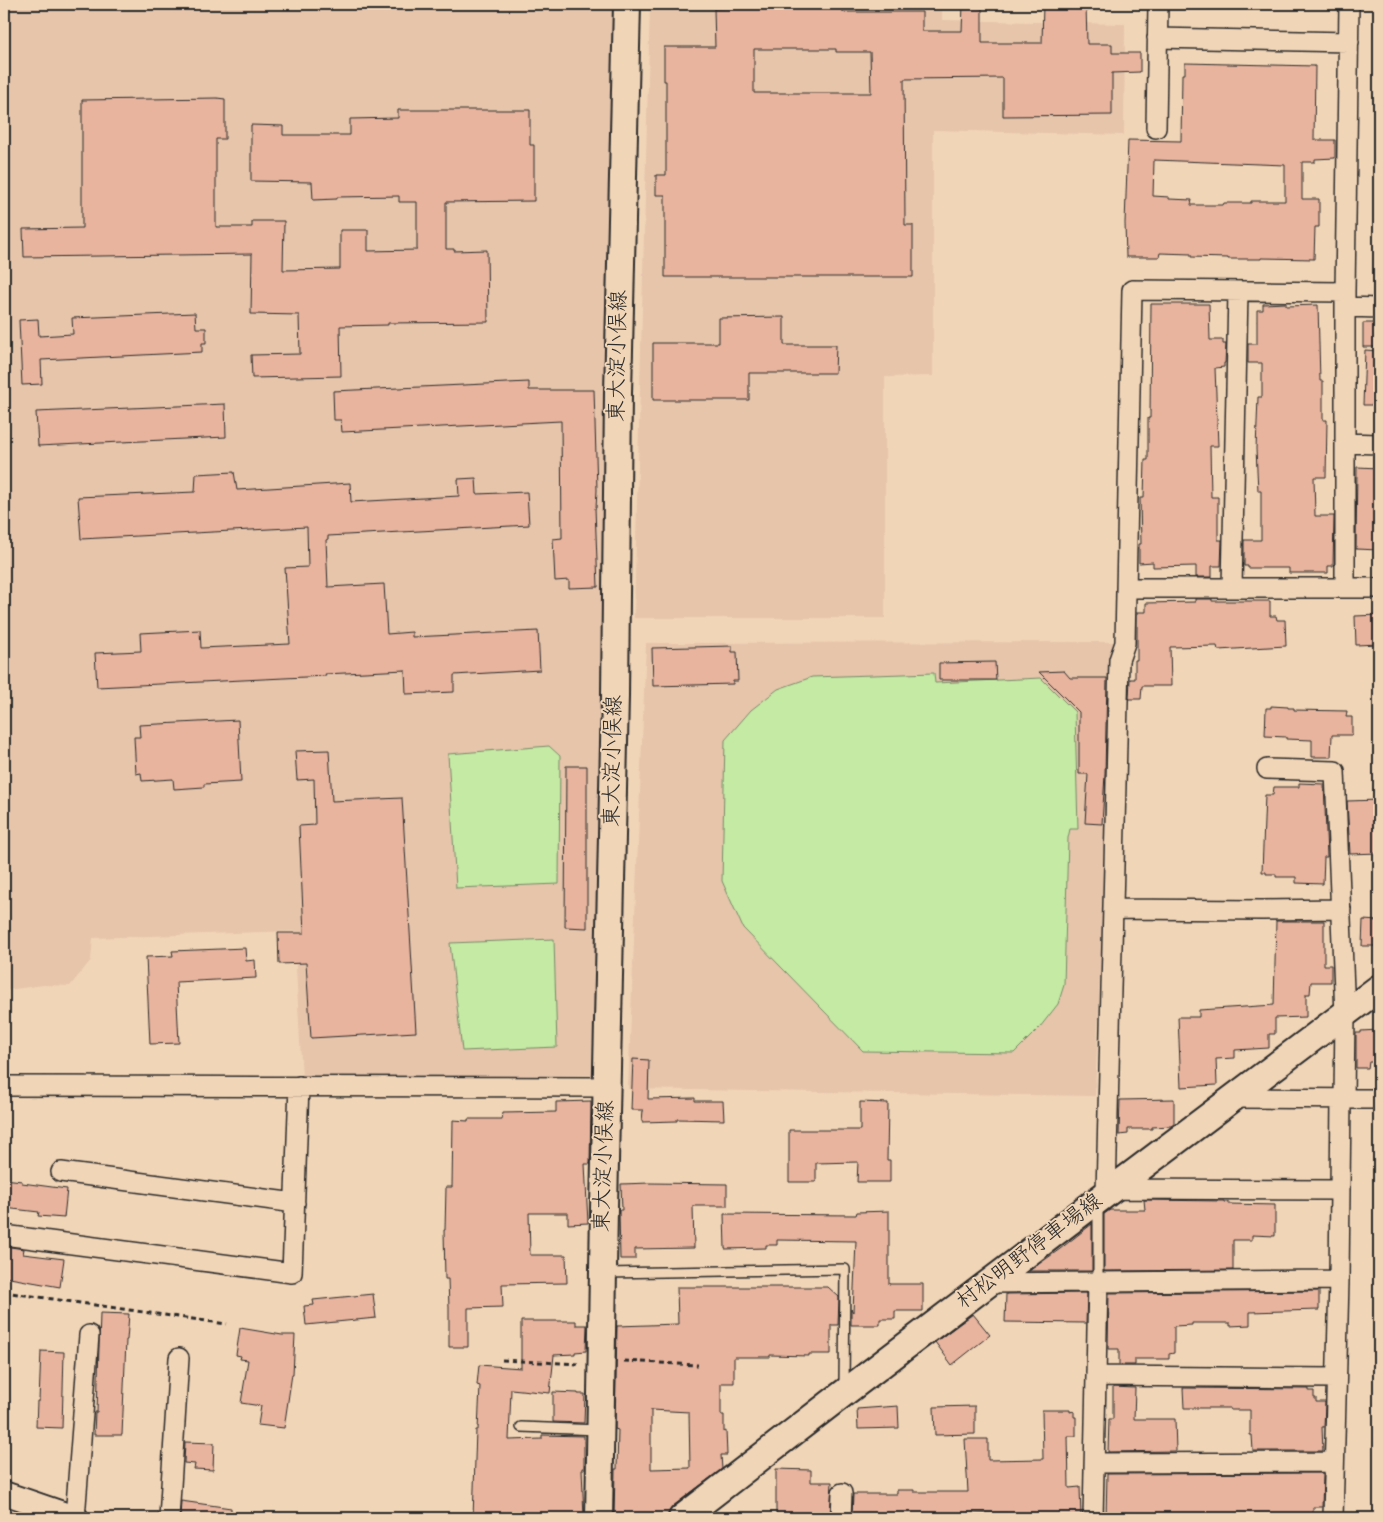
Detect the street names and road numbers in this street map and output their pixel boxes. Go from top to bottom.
street label: 東大淀小俣線 [602,290,636,422]
street label: 東大淀小俣線 [597,695,631,827]
street label: 東大淀小俣線 [587,1099,623,1233]
street label: 村松明野停車場線 [950,1186,1110,1318]

